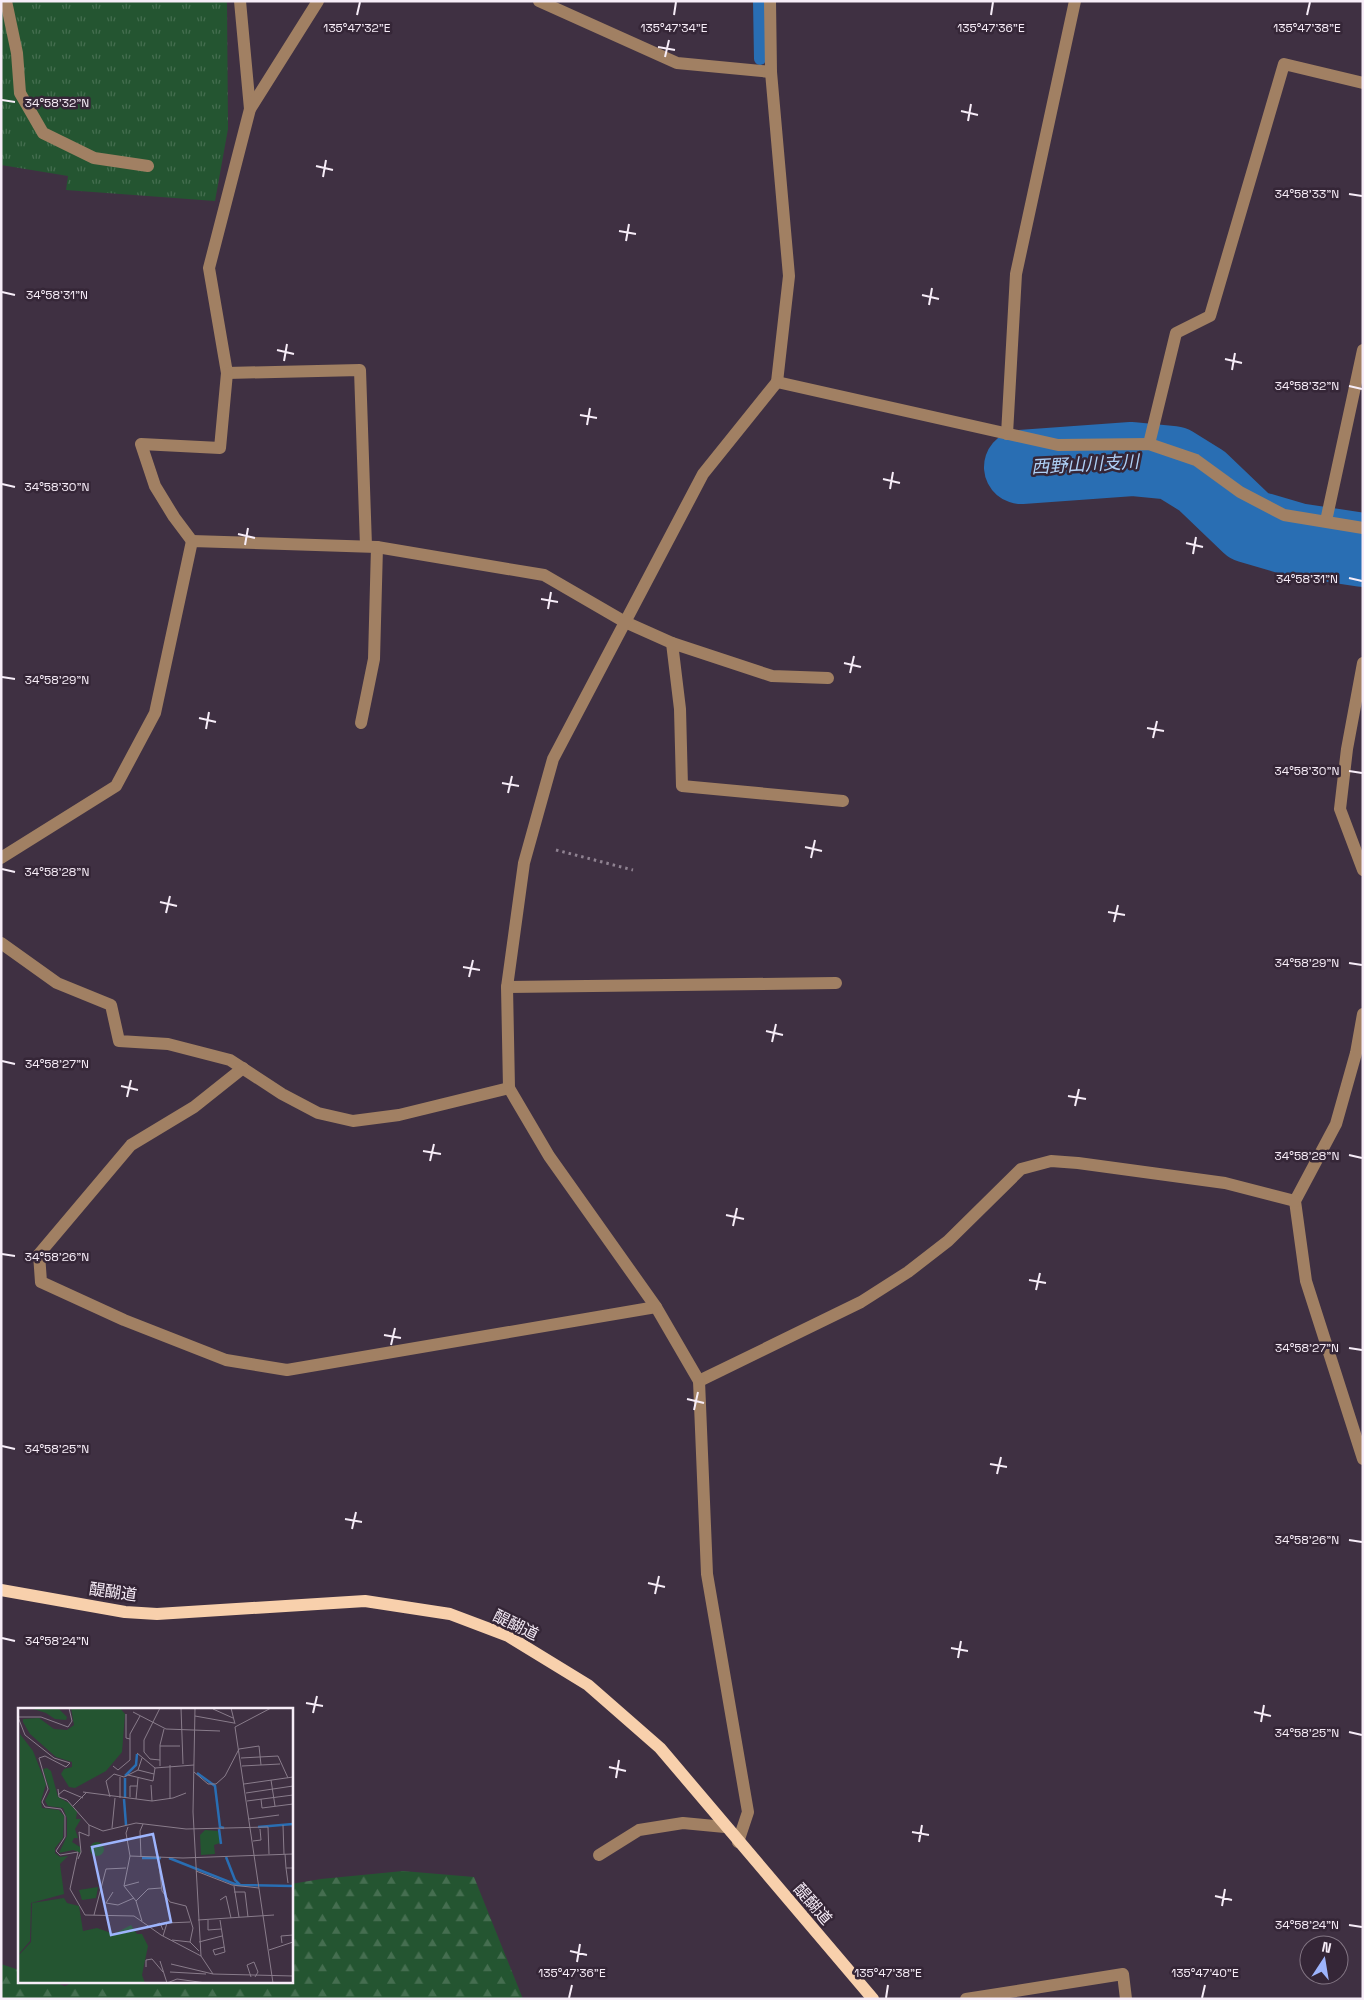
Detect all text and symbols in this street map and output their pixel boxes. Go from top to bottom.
text: 135°47'32"E [323,20,391,36]
text: 135°47'34"E [640,20,708,36]
text: 135°47'36"E [957,20,1025,36]
text: 135°47'38"E [1273,20,1341,36]
text: 34°58'32"N [25,95,89,111]
text: 34°58'33"N [1275,186,1339,202]
text: 34°58'31"N [26,287,88,303]
text: 34°58'32"N [1275,378,1339,394]
water label: 西野山川支川 [1030,450,1142,478]
text: 34°58'30"N [24,479,90,495]
text: 34°58'31"N [1276,571,1338,587]
text: 34°58'29"N [25,672,89,688]
text: 34°58'30"N [1274,763,1340,779]
text: 34°58'28"N [25,864,89,880]
text: 34°58'29"N [1275,955,1339,971]
text: 34°58'27"N [25,1056,89,1072]
text: 34°58'28"N [1275,1148,1339,1164]
text: 34°58'26"N [25,1249,89,1265]
text: 34°58'27"N [1275,1340,1339,1356]
text: 34°58'25"N [25,1441,89,1457]
text: 34°58'26"N [1275,1532,1339,1548]
street label: 醍醐道 [88,1578,138,1606]
street label: 醍醐道 [490,1605,542,1645]
text: 34°58'24"N [25,1633,89,1649]
inset map [18,1708,292,1982]
text: 34°58'25"N [1275,1725,1339,1741]
street label: 醍醐道 [789,1879,837,1929]
text: 34°58'24"N [1275,1917,1339,1933]
north arrow [1299,1935,1349,1985]
text: N [1320,1938,1333,1957]
text: 135°47'36"E [538,1965,606,1981]
text: 135°47'38"E [854,1965,922,1981]
text: 135°47'40"E [1171,1965,1239,1981]

